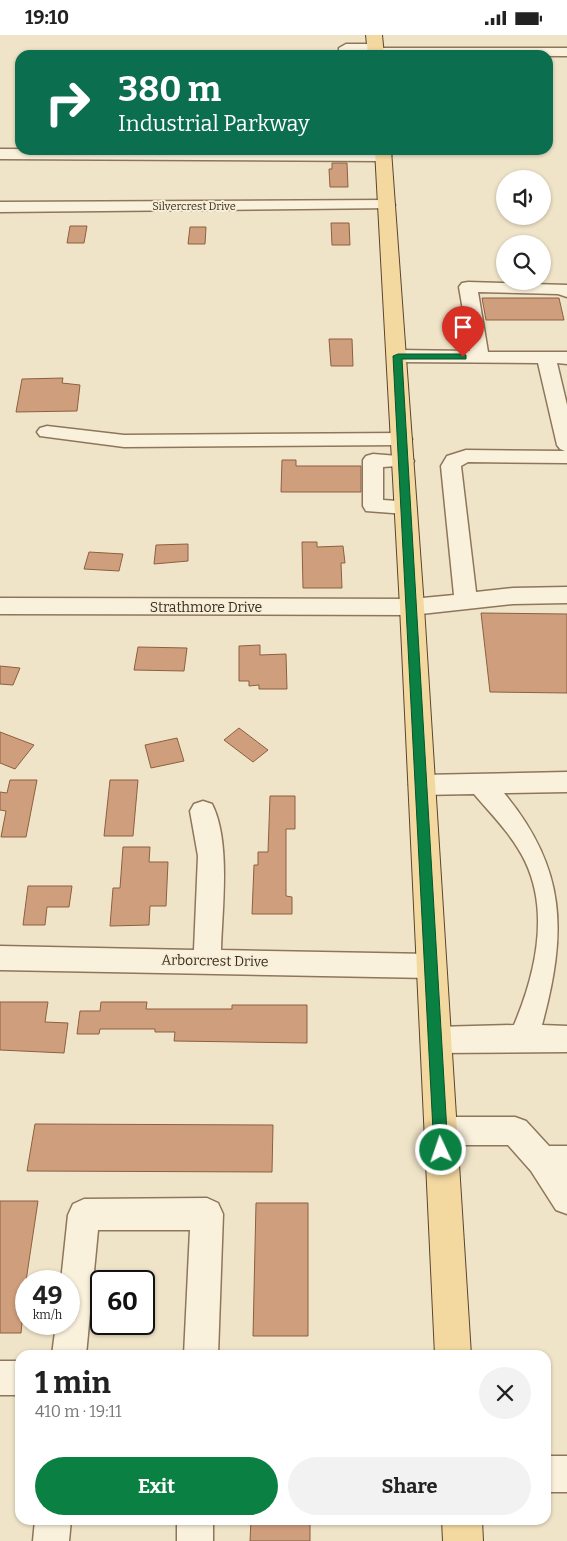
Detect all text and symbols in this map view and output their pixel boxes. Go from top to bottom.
text: 19:10 [25,6,69,29]
text: 380 m [118,68,221,110]
icon: right [35,70,100,135]
text: Industrial Parkway [118,110,310,137]
map controls [496,170,551,290]
button: sound [496,170,551,225]
street label: Silvercrest Drive [152,200,236,213]
button: search [496,235,551,290]
pin [442,306,484,357]
icon: arrive [449,313,477,341]
street label: Strathmore Drive [150,599,262,616]
street label: Arborcrest Drive [161,952,269,970]
position arrow [414,1123,466,1175]
speed limit sign: 60 [90,1270,155,1335]
text: 49 [32,1281,63,1311]
text: km/h [33,1308,62,1322]
text: 1 min [35,1365,111,1401]
button: close [479,1367,531,1419]
text: 410 m · 19:11 [35,1402,122,1421]
button: Exit [35,1457,278,1515]
button: Share [288,1457,531,1515]

